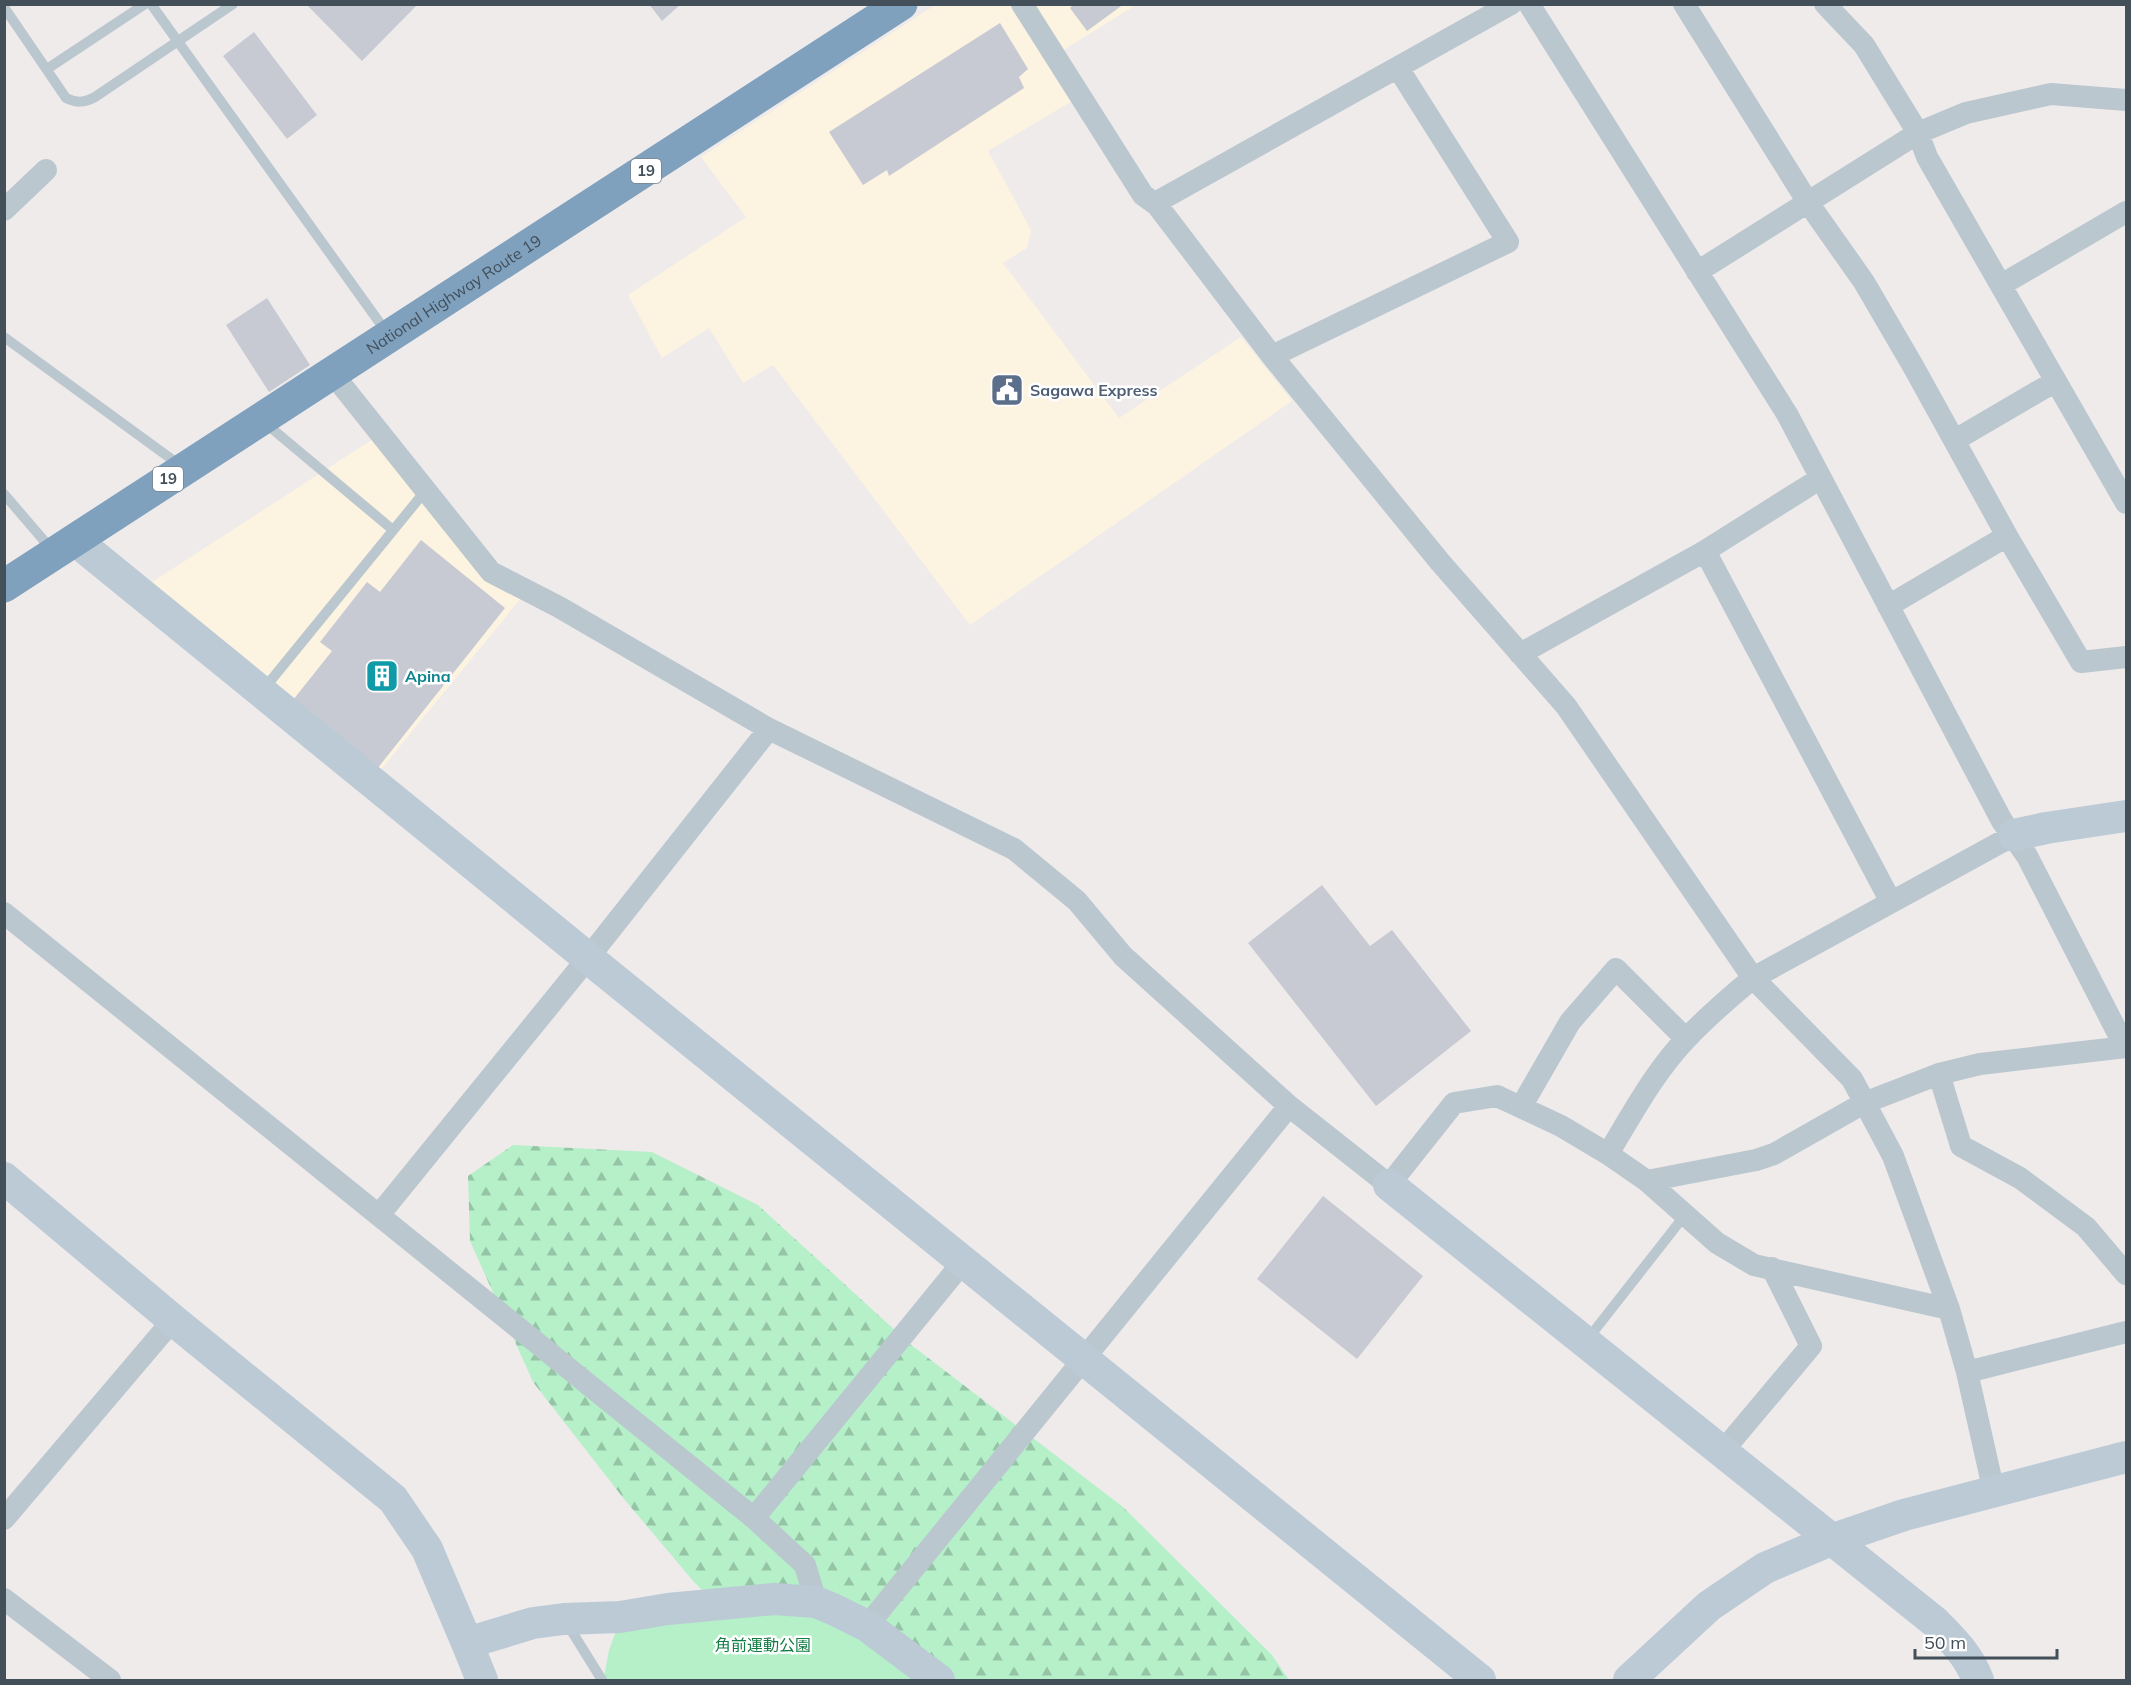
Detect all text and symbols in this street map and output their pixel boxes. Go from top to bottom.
road number: 19 [631,159,661,183]
street label: National Highway Route 19 [362,230,545,358]
public building icon: Sagawa Express [989,372,1025,408]
place label: Sagawa Express [1030,380,1158,400]
road number: 19 [153,467,183,491]
building icon: Apina [364,658,400,694]
place label: Apina [405,666,451,686]
scale bar [1915,1622,2058,1660]
text: 50 m [1924,1631,1966,1654]
park label: 角前運動公園 [715,1635,811,1655]

